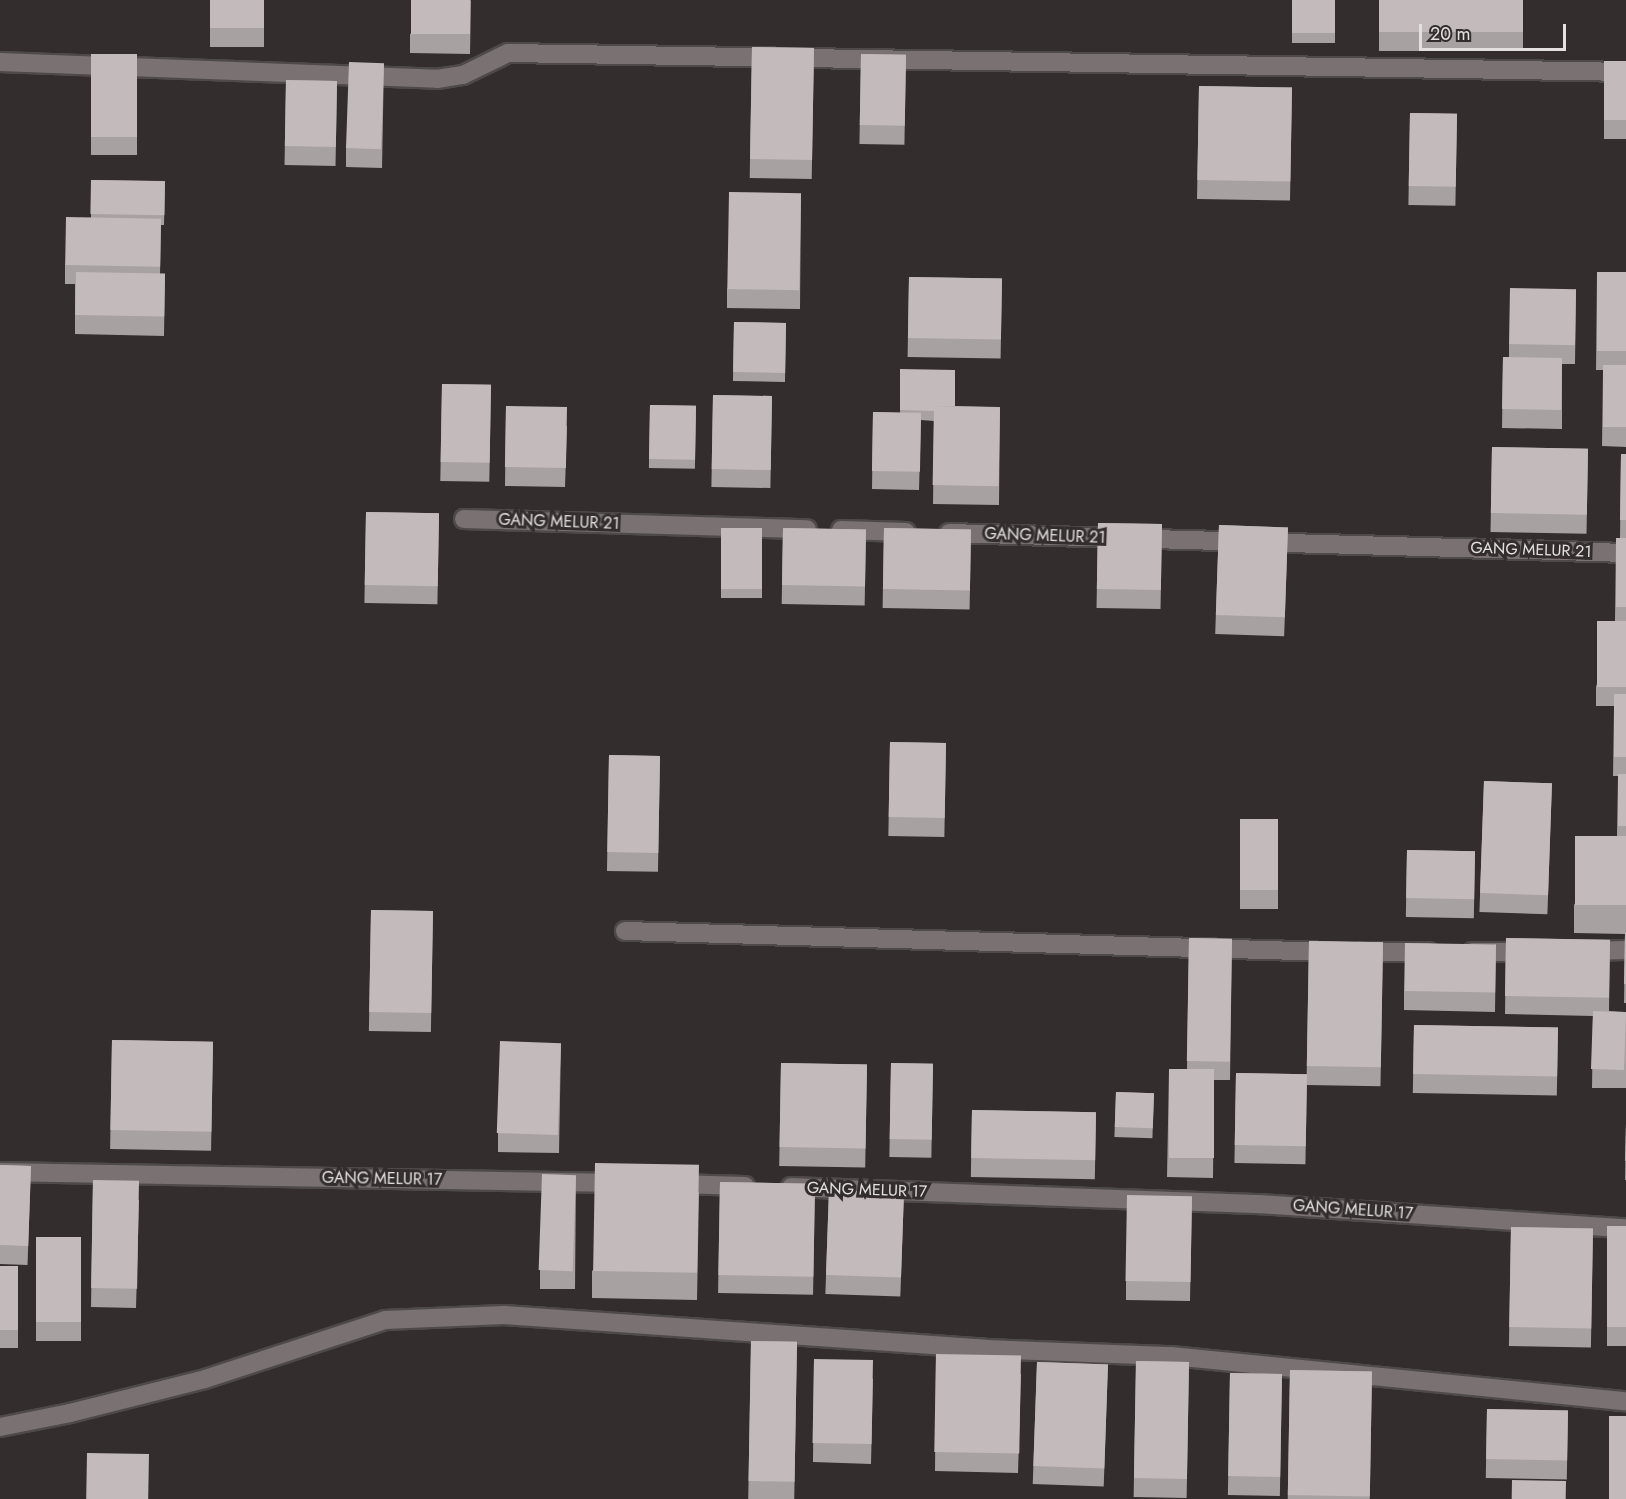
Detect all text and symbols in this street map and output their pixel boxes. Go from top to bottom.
scale bar [1422,12,1569,50]
text: 20 m [1430,21,1470,47]
street label: GANG MELUR 21 [498,510,620,534]
street label: GANG MELUR 21 [984,524,1106,548]
street label: GANG MELUR 21 [1470,538,1592,562]
street label: GANG MELUR 17 [322,1168,442,1190]
street label: GANG MELUR 17 [806,1178,928,1202]
street label: GANG MELUR 17 [1292,1196,1414,1224]

